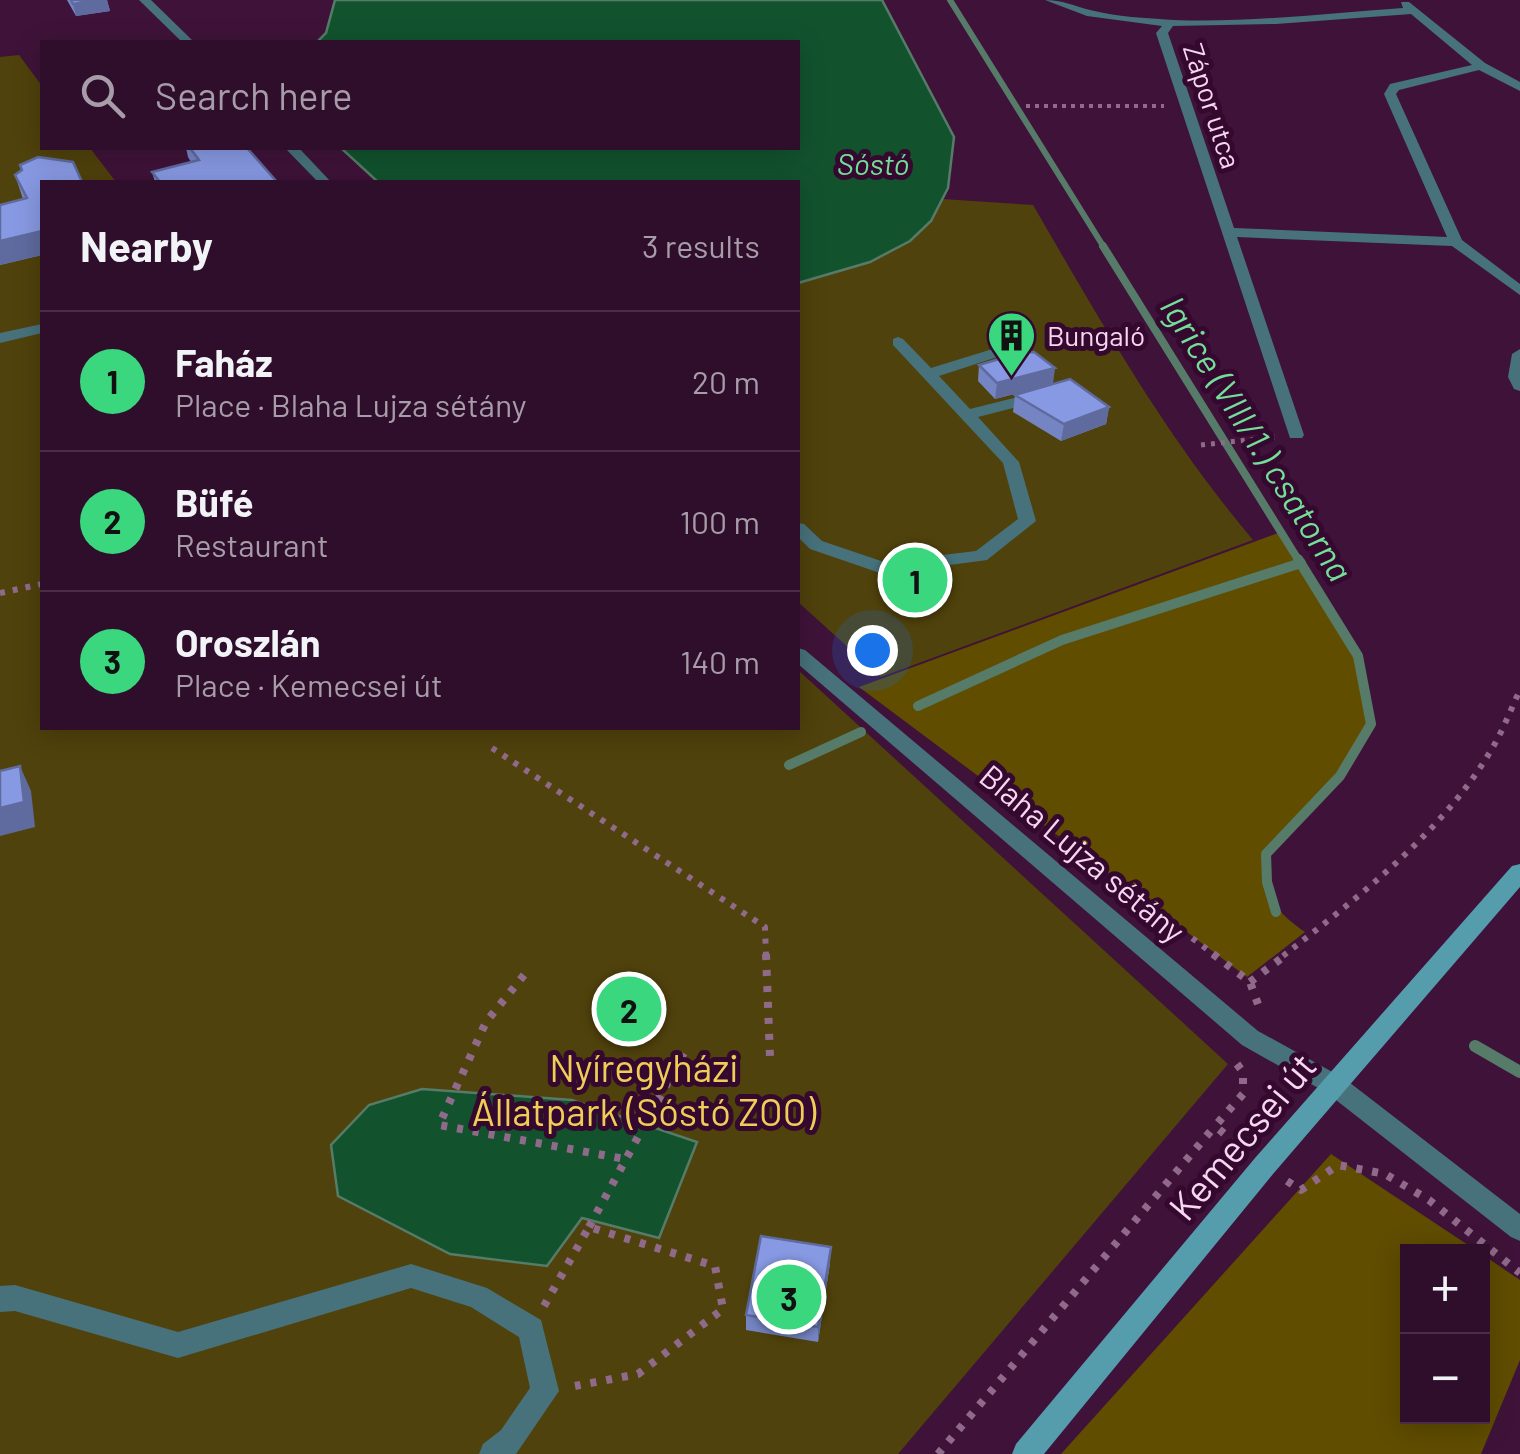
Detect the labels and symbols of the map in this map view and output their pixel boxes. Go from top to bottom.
street label: Zápor utca [1177,39,1249,173]
water label: Sóstó [837,145,909,181]
water label: Igrice (VIII/1.) csatorna [1153,288,1362,588]
building icon: Bungaló [986,310,1038,378]
place label: Bungaló [1047,318,1145,352]
pin: 1 [882,542,948,618]
your location [847,625,898,676]
street label: Blaha Lujza sétány [973,756,1194,949]
pin: 2 [596,972,662,1046]
street label: Kemecsei út [1158,1043,1325,1229]
park label: Nyíregyházi Állatpark (Sóstó ZOO) [472,1044,817,1134]
pin: 3 [756,1260,822,1334]

